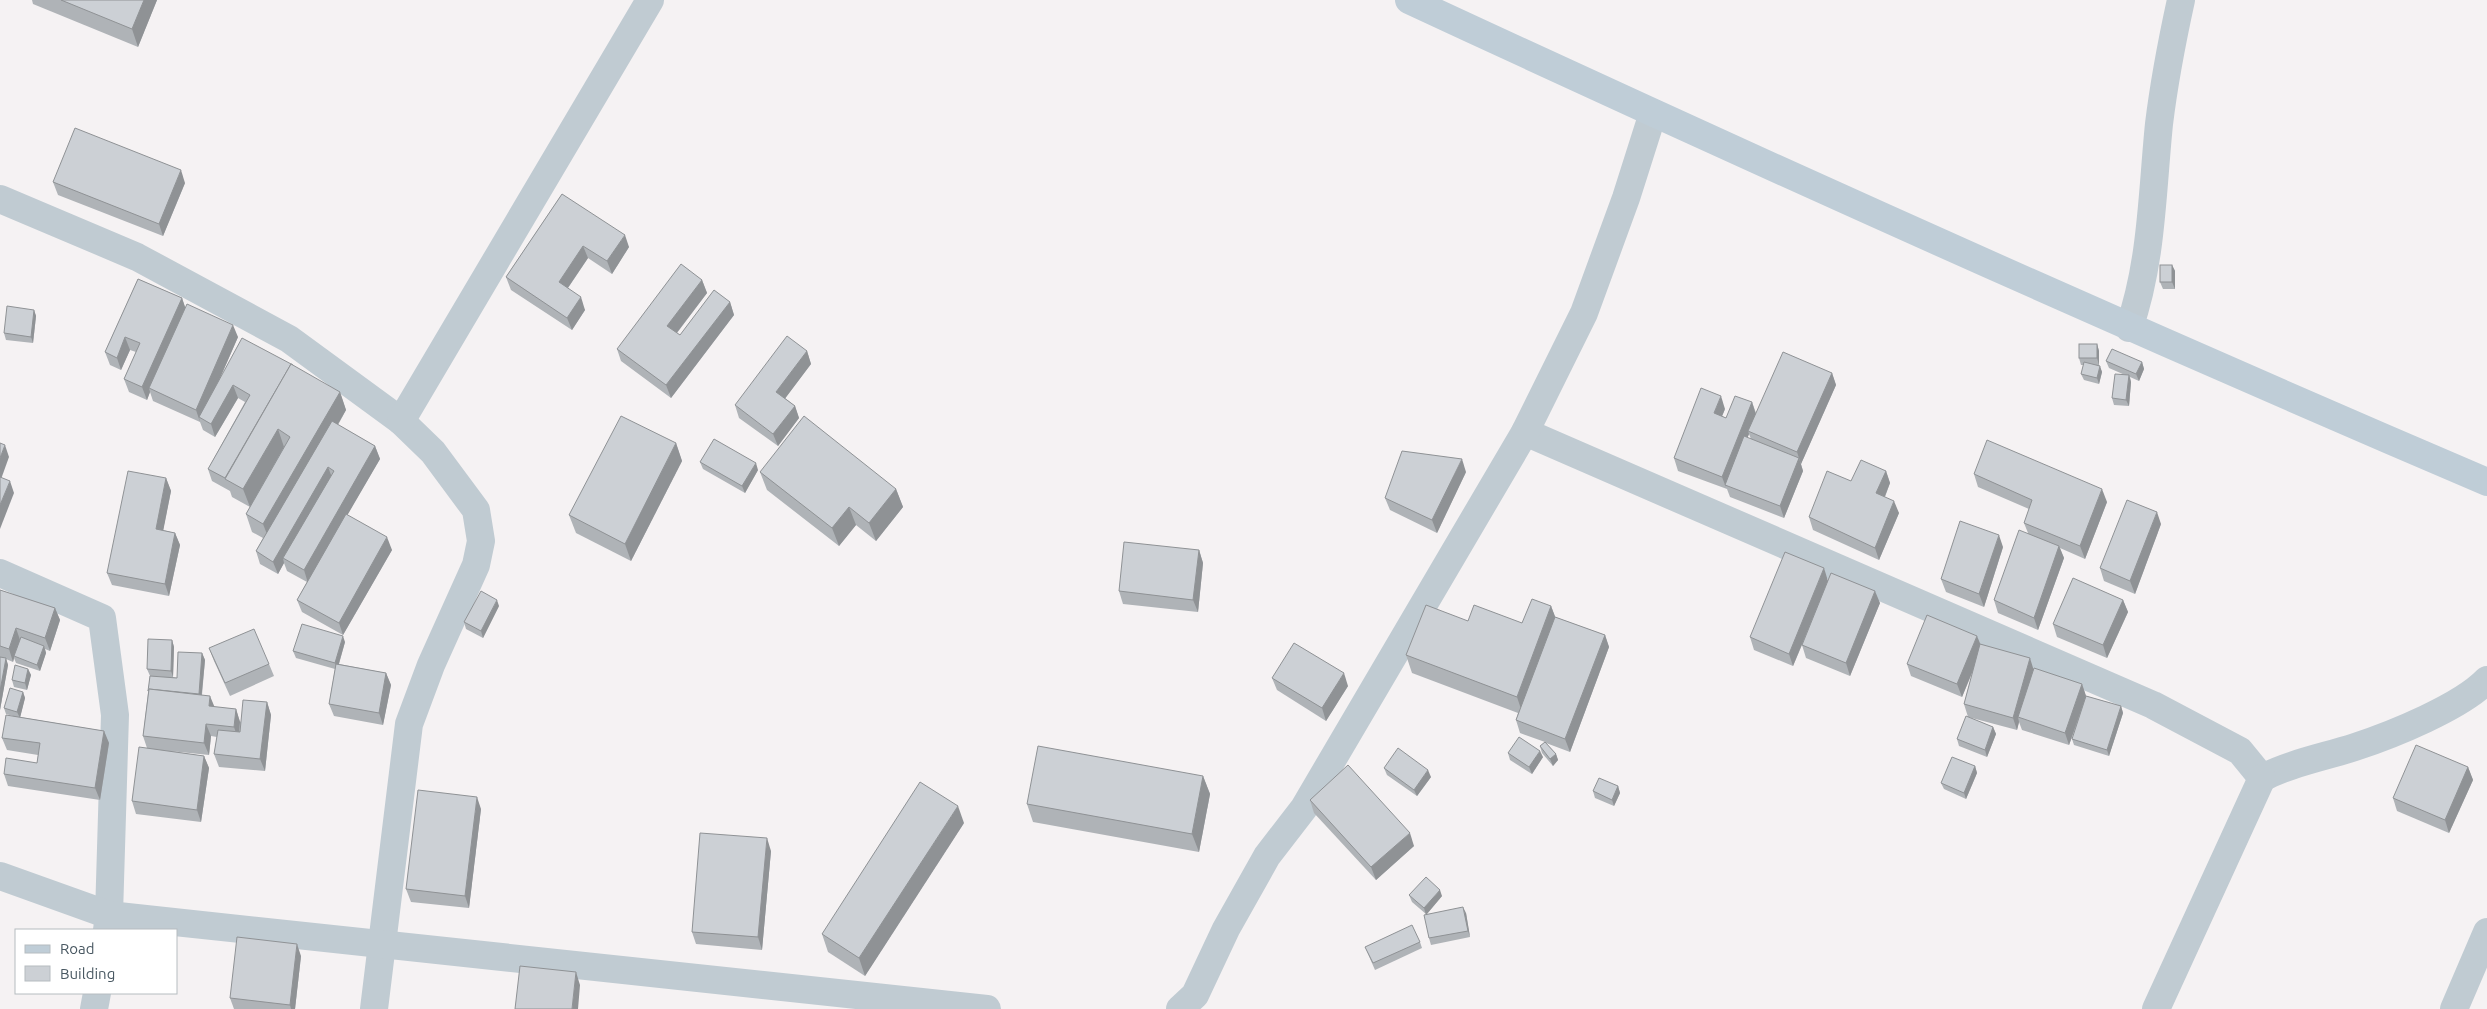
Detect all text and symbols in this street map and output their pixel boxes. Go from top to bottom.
legend [15,929,178,994]
text: Road [60,940,95,957]
text: Building [60,965,115,982]

